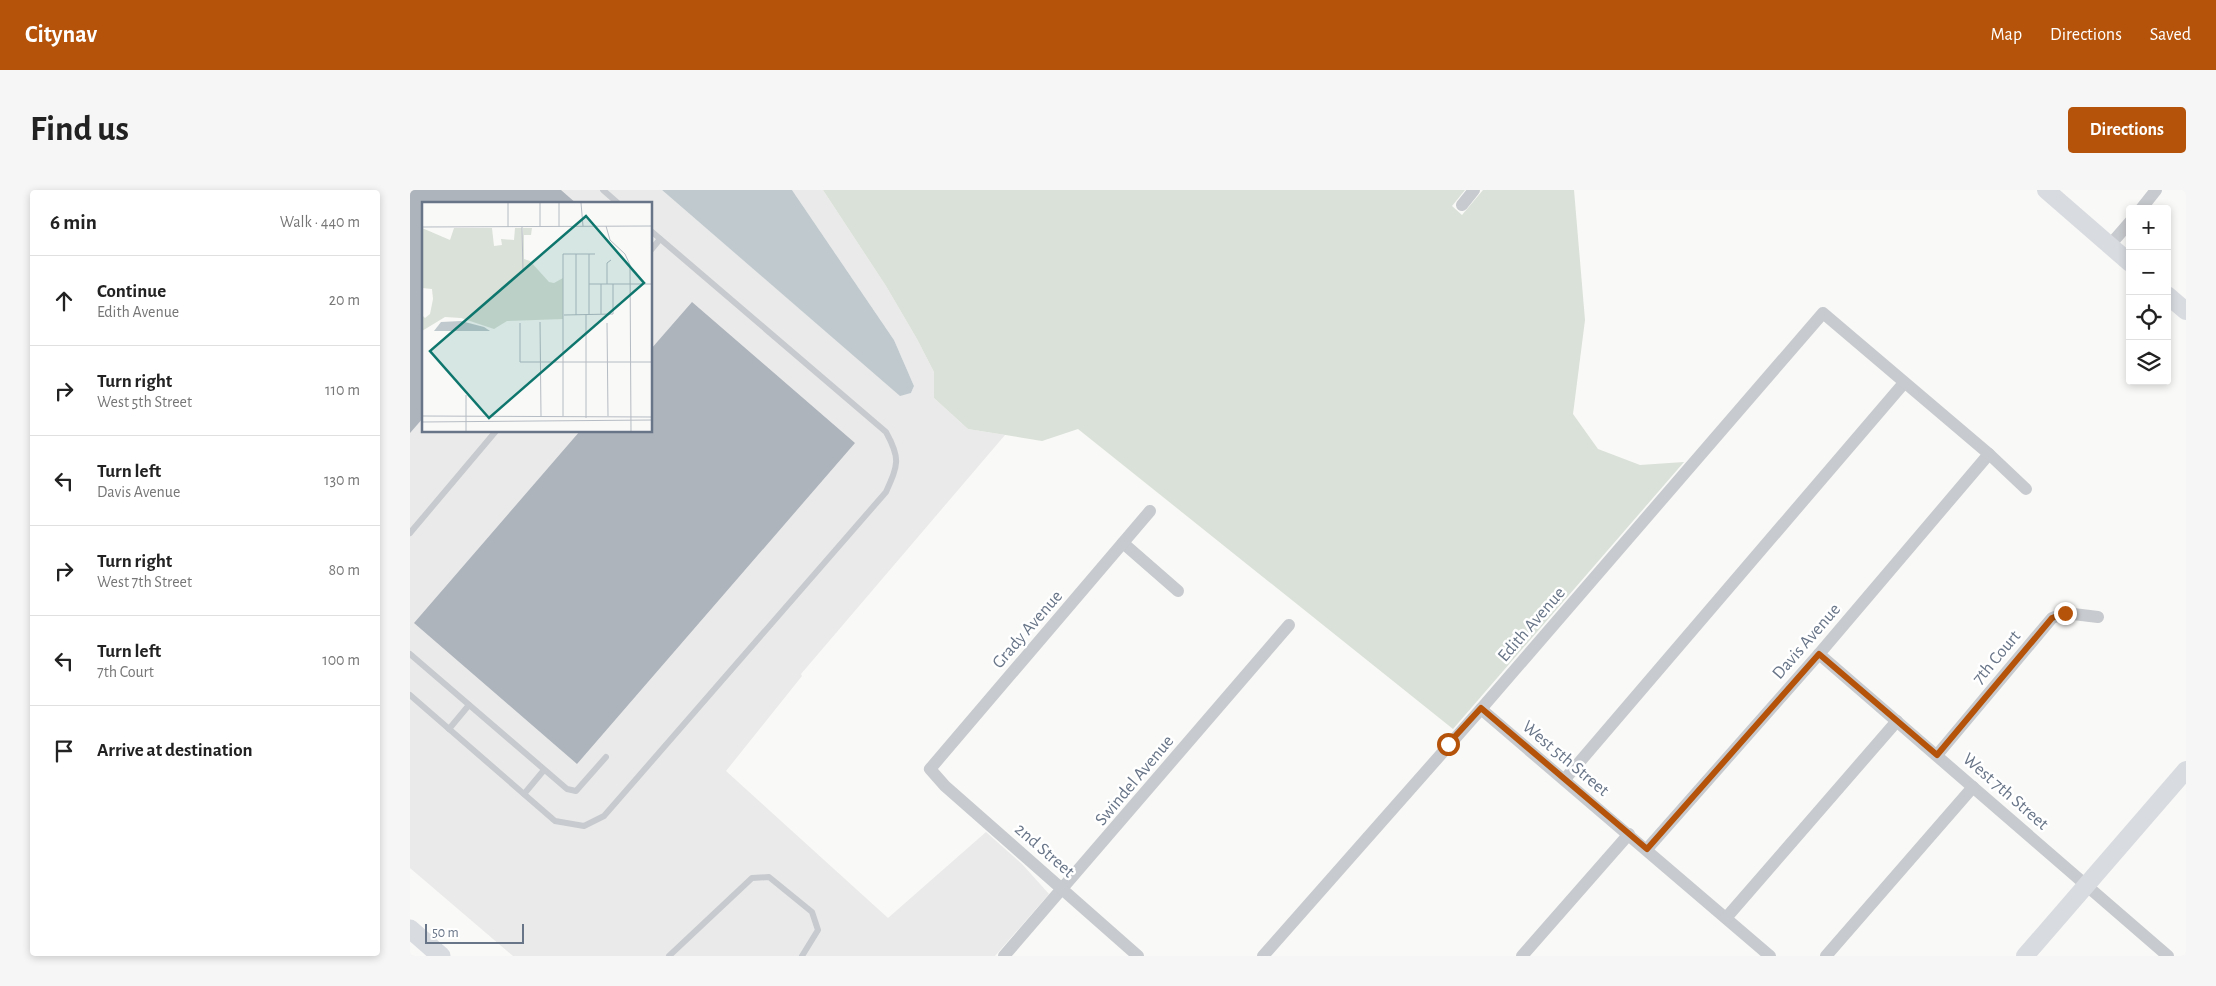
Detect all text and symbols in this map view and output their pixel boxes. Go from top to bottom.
text: Citynav [25,23,97,47]
text: Map [1991,26,2022,44]
text: Directions [2050,26,2122,44]
text: Saved [2150,26,2191,44]
button: Directions [2068,107,2186,153]
text: Find us [30,112,129,147]
inset map [422,202,652,432]
map controls [2126,205,2171,385]
button: + [2126,205,2171,250]
text: 6 min [50,212,97,233]
text: Walk · 440 m [280,214,360,230]
button: − [2126,250,2171,295]
text: Continue [97,282,166,301]
icon: ahead [50,287,78,315]
text: 20 m [329,292,360,308]
button: locate [2126,295,2171,340]
text: Edith Avenue [97,304,179,320]
button: layers [2126,340,2171,385]
text: Turn right [97,372,172,391]
icon: right [50,377,78,405]
text: 110 m [325,382,360,398]
text: West 5th Street [97,394,192,410]
text: Turn left [97,462,161,481]
icon: left [50,467,78,495]
text: 130 m [324,472,360,488]
text: Davis Avenue [97,484,180,500]
text: Turn right [97,552,172,571]
icon: right [50,557,78,585]
text: 80 m [329,562,360,578]
text: West 7th Street [97,574,192,590]
street label: Edith Avenue [1495,584,1569,665]
street label: Grady Avenue [989,587,1066,672]
street label: Davis Avenue [1769,600,1844,683]
route end [2054,602,2077,625]
street label: 7th Court [1969,627,2024,688]
text: Turn left [97,642,161,661]
icon: left [50,647,78,675]
text: 100 m [322,652,360,668]
text: 7th Court [97,664,154,680]
street label: West 5th Street [1519,718,1612,800]
street label: Swindel Avenue [1092,732,1177,829]
route start [1437,733,1460,756]
icon: arrive [50,737,78,765]
text: Arrive at destination [97,741,253,760]
street label: West 7th Street [1959,750,2052,834]
street label: 2nd Street [1011,820,1078,881]
scale bar [425,921,524,944]
text: 50 m [432,926,459,940]

